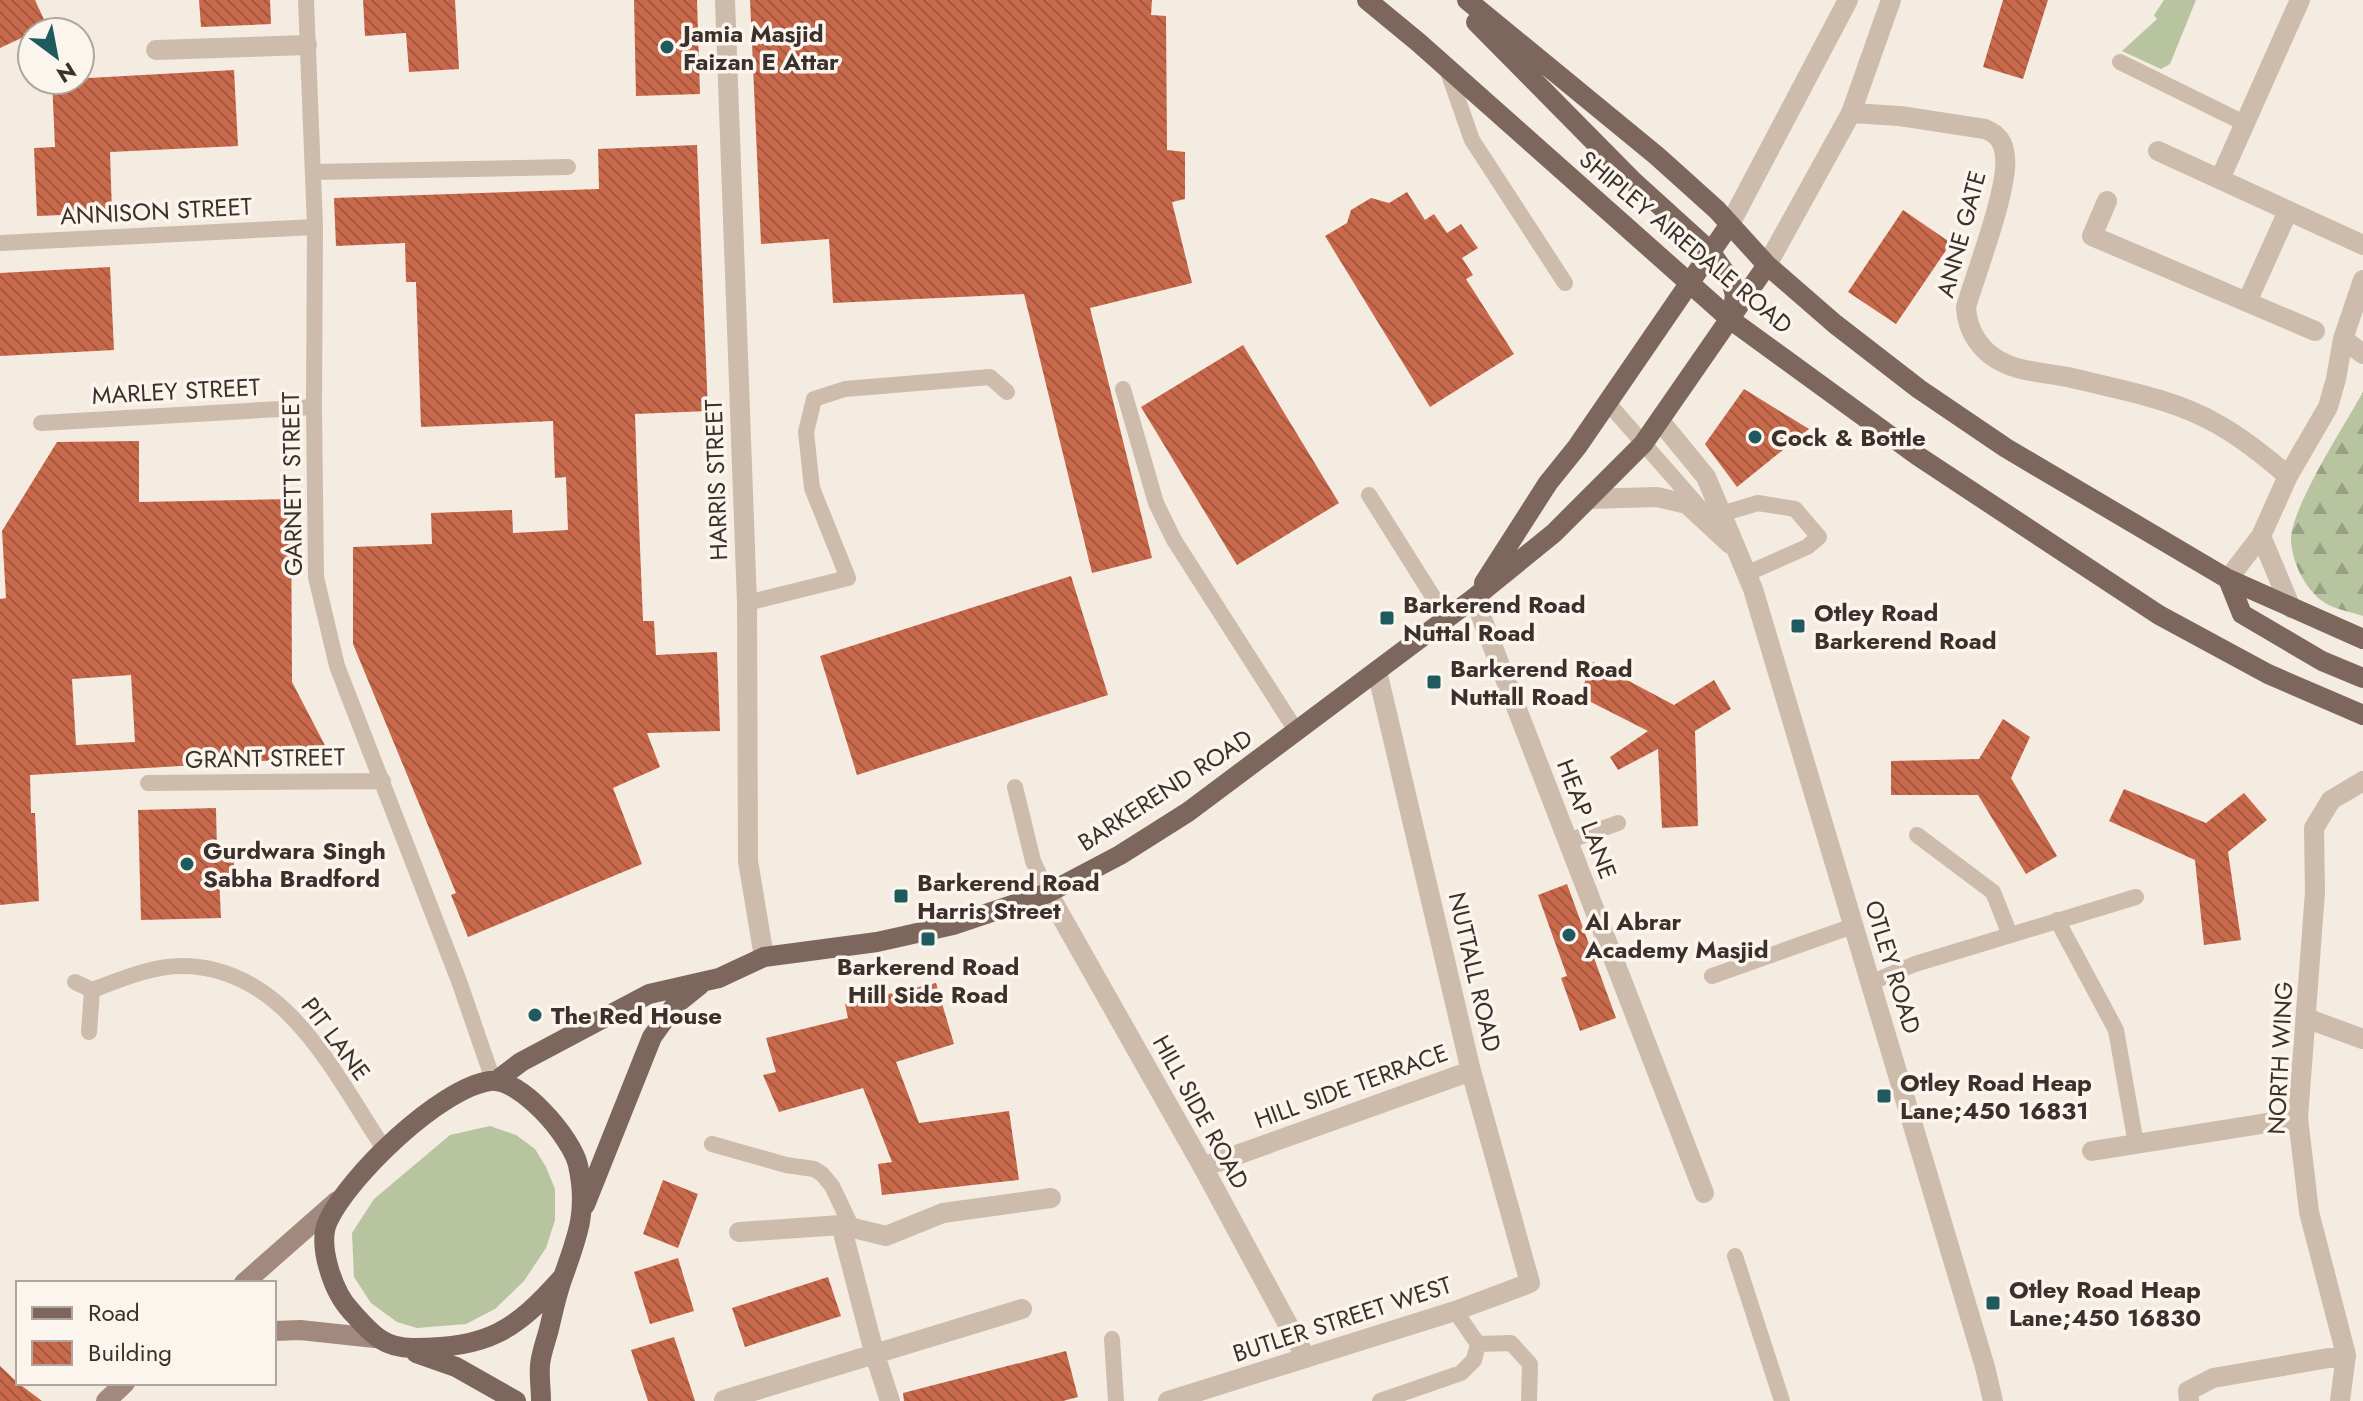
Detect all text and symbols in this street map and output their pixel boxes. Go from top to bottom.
north arrow [16,16,96,96]
place label: Jamia Masjid Faizan E Attar [679,16,839,79]
marker: Jamia Masjid Faizan E Attar [658,38,676,56]
text: N [51,55,82,91]
street label: SHIPLEY AIREDALE ROAD [1572,142,1800,342]
street label: ANNE GATE [1927,167,1995,301]
street label: ANNISON STREET [59,188,253,234]
street label: MARLEY STREET [91,369,261,413]
street label: GARNETT STREET [273,391,311,577]
street label: HARRIS STREET [696,399,736,561]
place label: Cock & Bottle [1771,420,1926,455]
marker: Cock & Bottle [1746,428,1764,446]
place label: Barkerend Road Nuttal Road [1403,587,1585,650]
place label: Otley Road Barkerend Road [1814,595,1996,658]
marker: Barkerend Road Nuttal Road [1378,609,1396,627]
marker: Otley Road Barkerend Road [1789,617,1807,635]
place label: Barkerend Road Nuttall Road [1450,651,1632,714]
marker: Barkerend Road Nuttall Road [1425,673,1443,691]
street label: BARKEREND ROAD [1071,720,1259,860]
street label: GRANT STREET [185,739,345,777]
street label: HEAP LANE [1548,754,1626,884]
place label: Gurdwara Singh Sabha Bradford [203,833,386,896]
marker: Gurdwara Singh Sabha Bradford [178,855,196,873]
place label: Barkerend Road Harris Street [917,865,1099,928]
marker: Barkerend Road Harris Street [892,887,910,905]
street label: NUTTALL ROAD [1440,889,1510,1055]
street label: OTLEY ROAD [1856,896,1930,1038]
place label: Al Abrar Academy Masjid [1584,904,1768,967]
marker: Al Abrar Academy Masjid [1560,926,1578,944]
marker: Barkerend Road Hill Side Road [919,930,937,948]
place label: Barkerend Road Hill Side Road [837,949,1019,1012]
street label: NORTH WING [2259,981,2301,1135]
street label: PIT LANE [293,990,379,1088]
place label: The Red House [551,998,722,1033]
marker: The Red House [526,1006,544,1024]
street label: HILL SIDE ROAD [1144,1029,1258,1195]
street label: HILL SIDE TERRACE [1249,1035,1453,1137]
place label: Otley Road Heap Lane;450 16831 [1900,1065,2092,1128]
marker: Otley Road Heap Lane;450 16831 [1875,1087,1893,1105]
street label: BUTLER STREET WEST [1228,1267,1456,1371]
place label: Otley Road Heap Lane;450 16830 [2009,1272,2201,1335]
legend [16,1281,276,1385]
marker: Otley Road Heap Lane;450 16830 [1984,1294,2002,1312]
text: Road [88,1295,140,1330]
text: Building [88,1335,172,1370]

